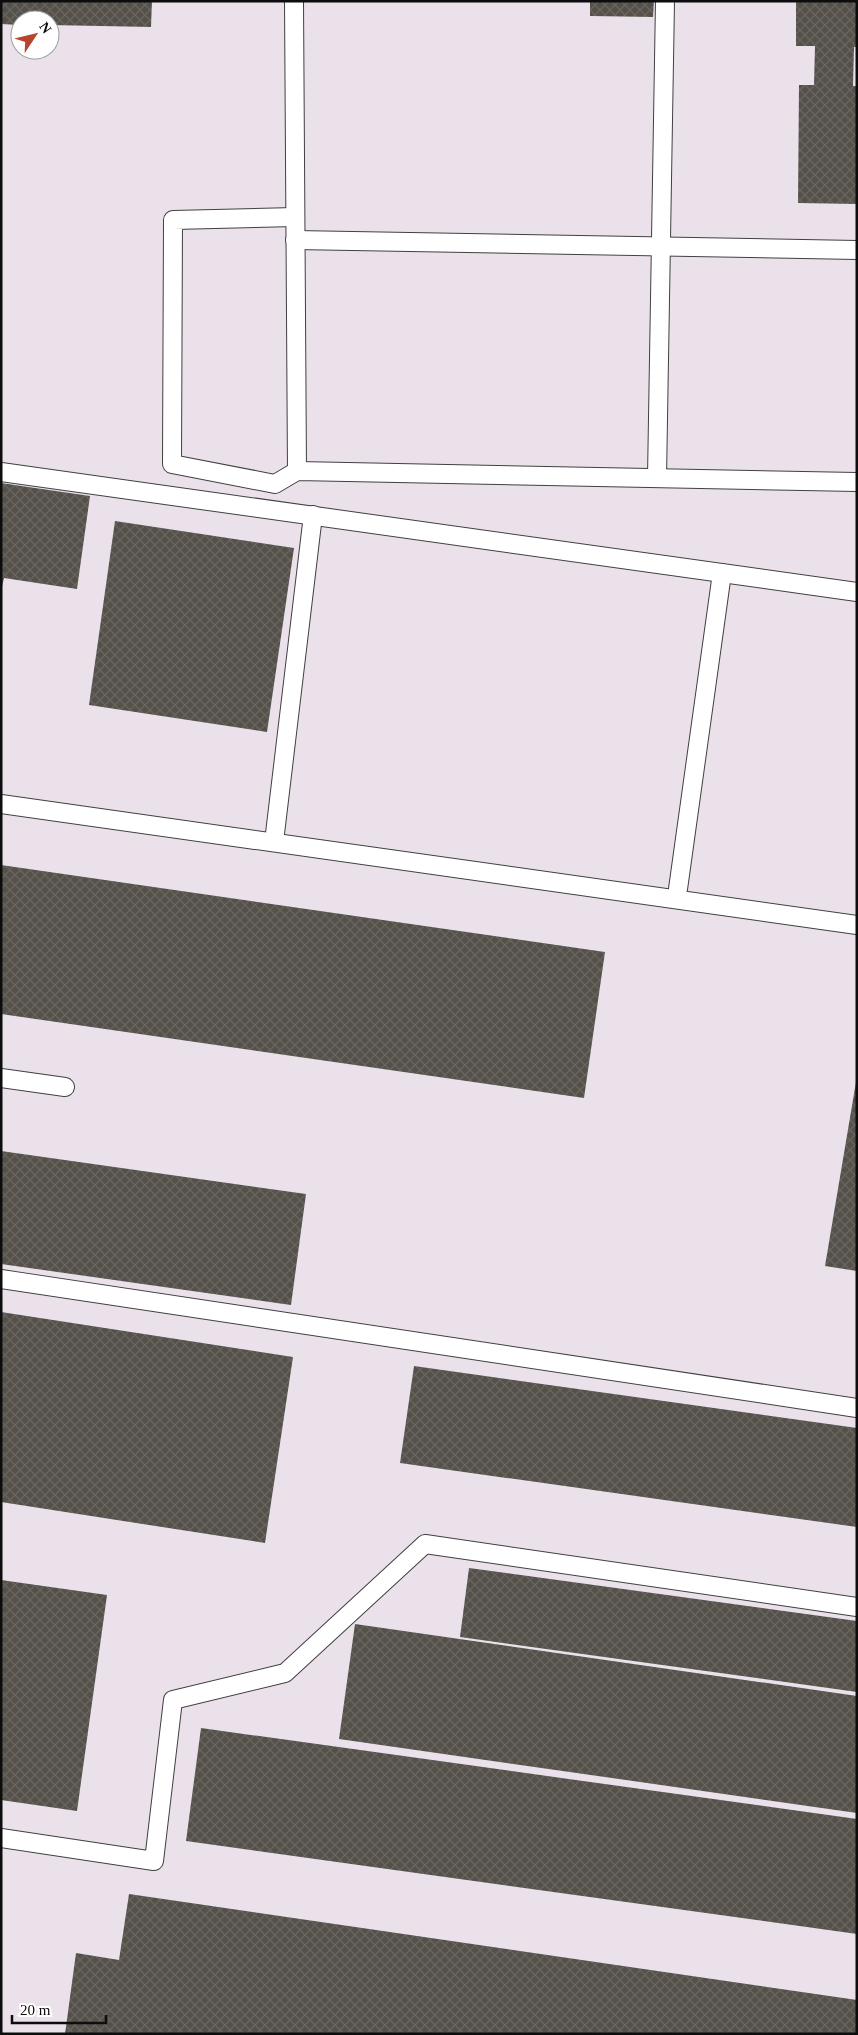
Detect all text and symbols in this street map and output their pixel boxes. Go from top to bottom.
north arrow [10,10,60,60]
text: N [36,19,54,36]
scale bar [12,1992,106,2024]
text: 20 m [20,2002,51,2018]

